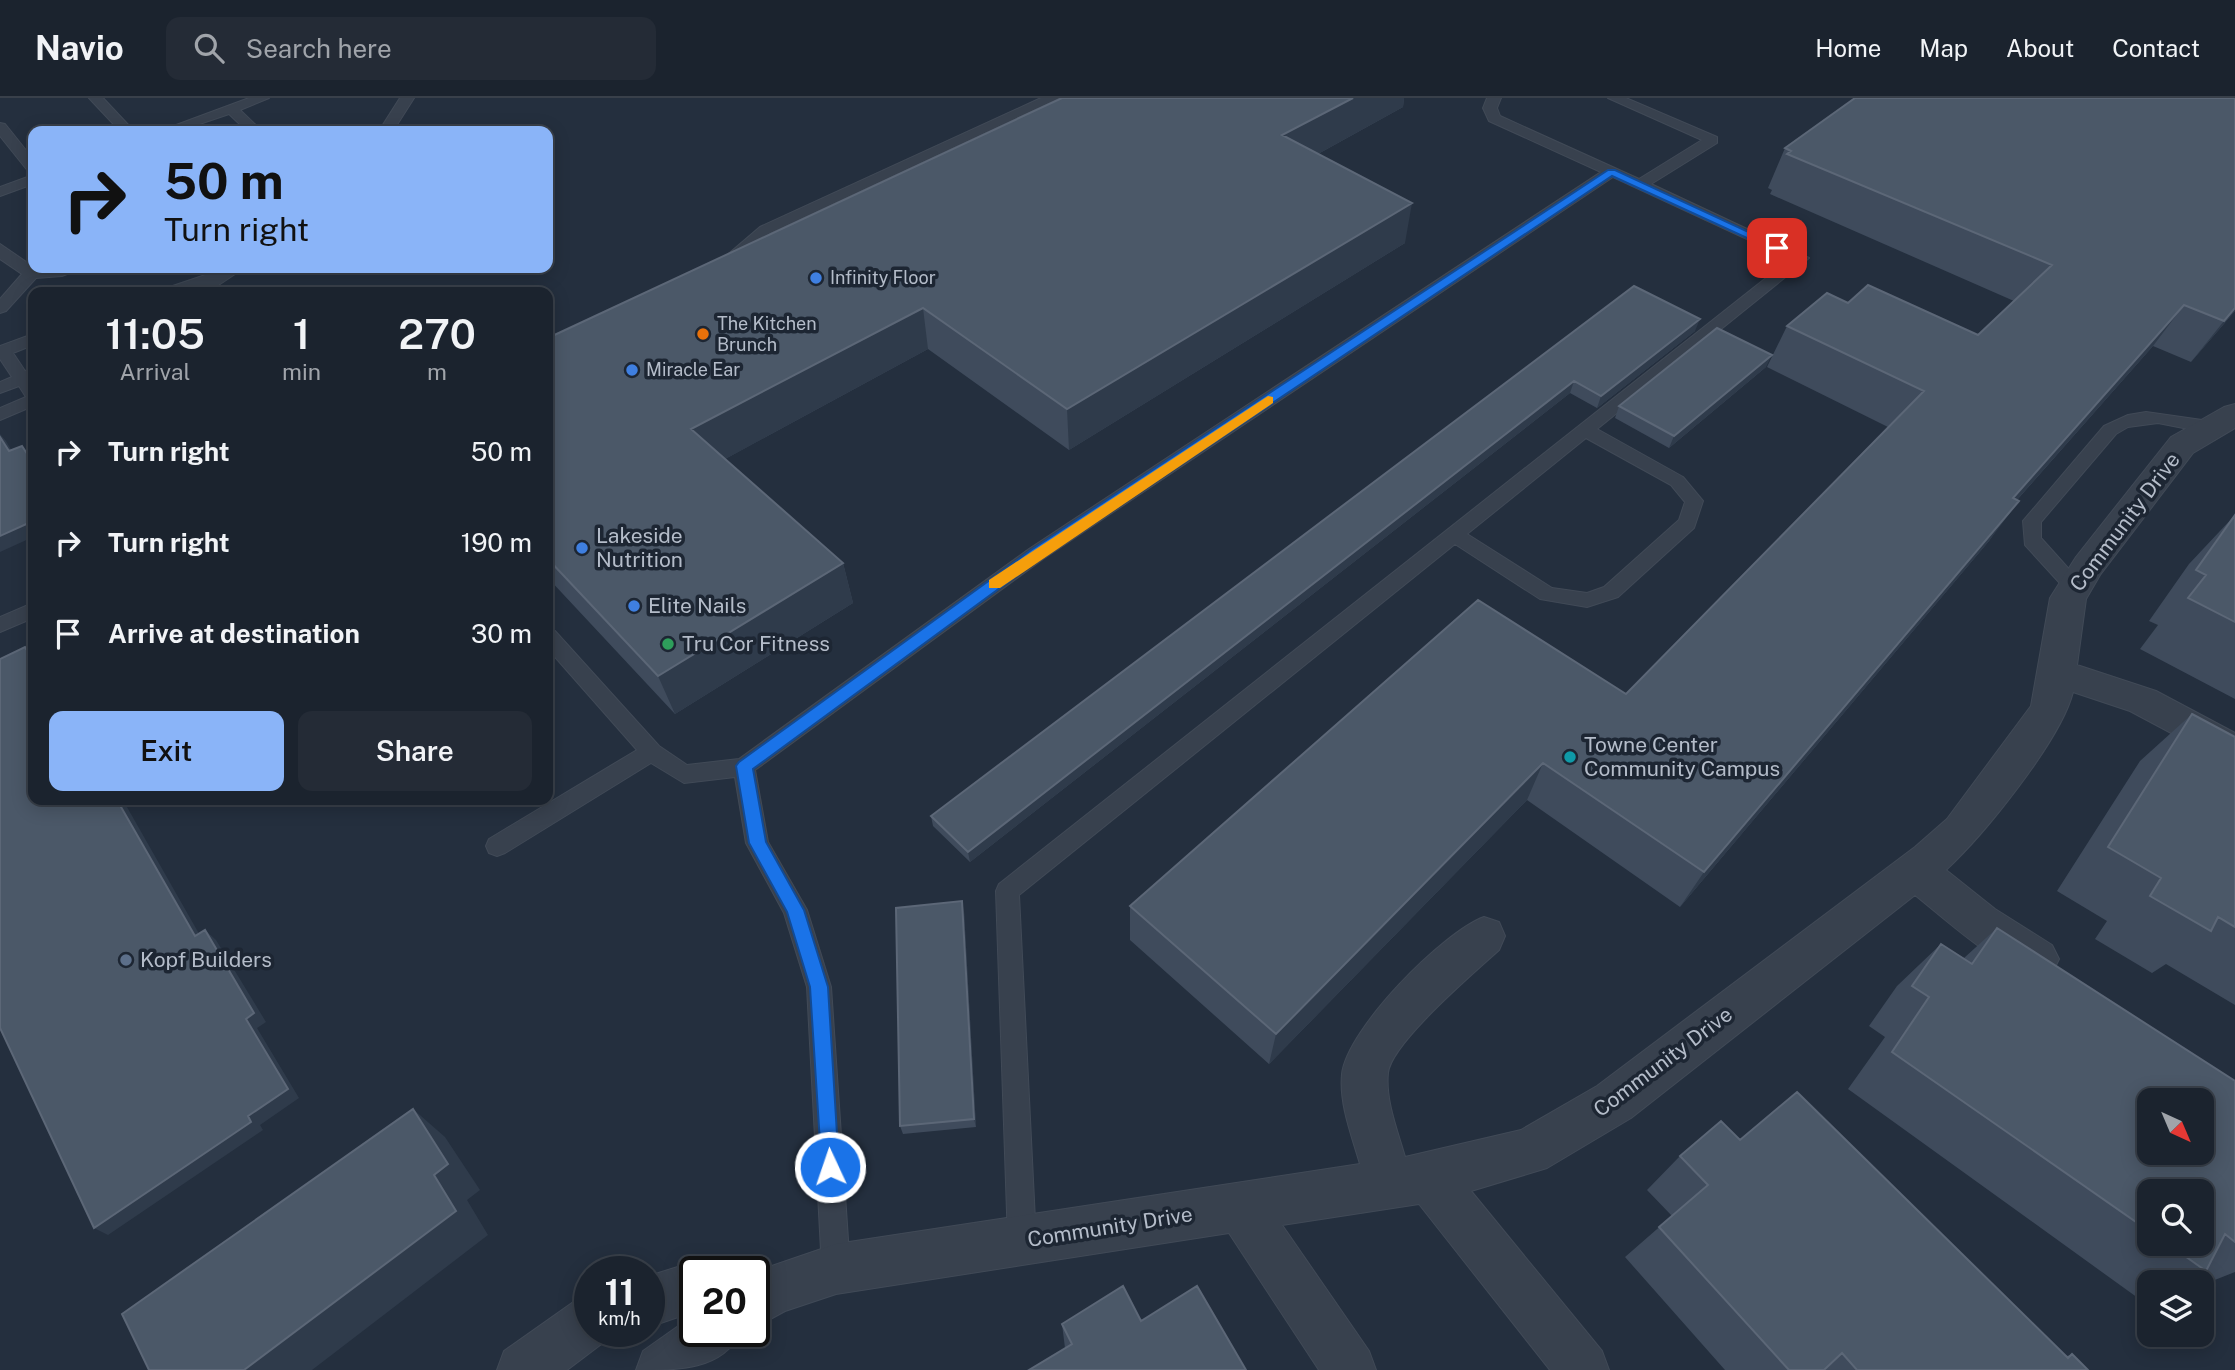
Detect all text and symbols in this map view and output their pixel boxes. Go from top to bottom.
search box [166,17,656,80]
text: Navio [35,29,124,67]
icon: search [190,29,228,67]
text: Search here [246,33,392,64]
text: Home [1815,34,1881,62]
text: Map [1919,34,1968,62]
text: About [2006,34,2074,62]
text: Contact [2112,34,2200,62]
text: 50 m [164,152,284,210]
icon: right [49,154,140,245]
text: Turn right [164,211,309,248]
pin [1747,218,1807,278]
icon: arrive [1758,229,1796,267]
place label: Infinity Floor [830,267,936,288]
marker: Infinity Floor [808,270,824,286]
text: 11:05 [105,309,205,358]
text: 1 [293,309,310,358]
text: 270 [398,309,476,358]
place label: The Kitchen Brunch [717,313,817,355]
marker: The Kitchen Brunch [695,326,711,342]
text: Arrival [120,358,191,385]
text: min [282,358,321,385]
text: m [427,358,447,385]
place label: Miracle Ear [646,359,740,380]
marker: Miracle Ear [624,362,640,378]
icon: right [49,433,87,471]
text: Turn right [108,436,230,467]
text: 50 m [471,436,532,467]
street label: Community Drive [2064,448,2185,596]
place label: Lakeside Nutrition [596,523,683,572]
icon: right [49,524,87,562]
text: Turn right [108,527,230,558]
text: 190 m [461,527,532,558]
marker: Lakeside Nutrition [574,540,590,556]
place label: Elite Nails [648,593,746,618]
marker: Elite Nails [626,598,642,614]
icon: arrive [49,615,87,653]
text: Arrive at destination [108,618,360,649]
text: 30 m [471,618,532,649]
place label: Tru Cor Fitness [682,631,830,656]
marker: Tru Cor Fitness [660,636,676,652]
button: Exit [49,711,284,791]
button: Share [298,711,532,791]
place label: Towne Center Community Campus [1584,732,1780,781]
marker: Towne Center Community Campus [1562,749,1578,765]
place label: Kopf Builders [140,947,272,972]
marker: Kopf Builders [118,952,134,968]
street label: Community Drive [1589,1001,1737,1122]
north arrow [2137,1088,2214,1166]
map controls [2137,1088,2214,1347]
position arrow [793,1130,867,1204]
button: search [2137,1179,2214,1256]
street label: Community Drive [1026,1201,1194,1252]
speed limit sign: 20 [679,1256,770,1347]
button: layers [2137,1270,2214,1347]
text: 11 [605,1272,634,1313]
text: km/h [598,1308,641,1329]

